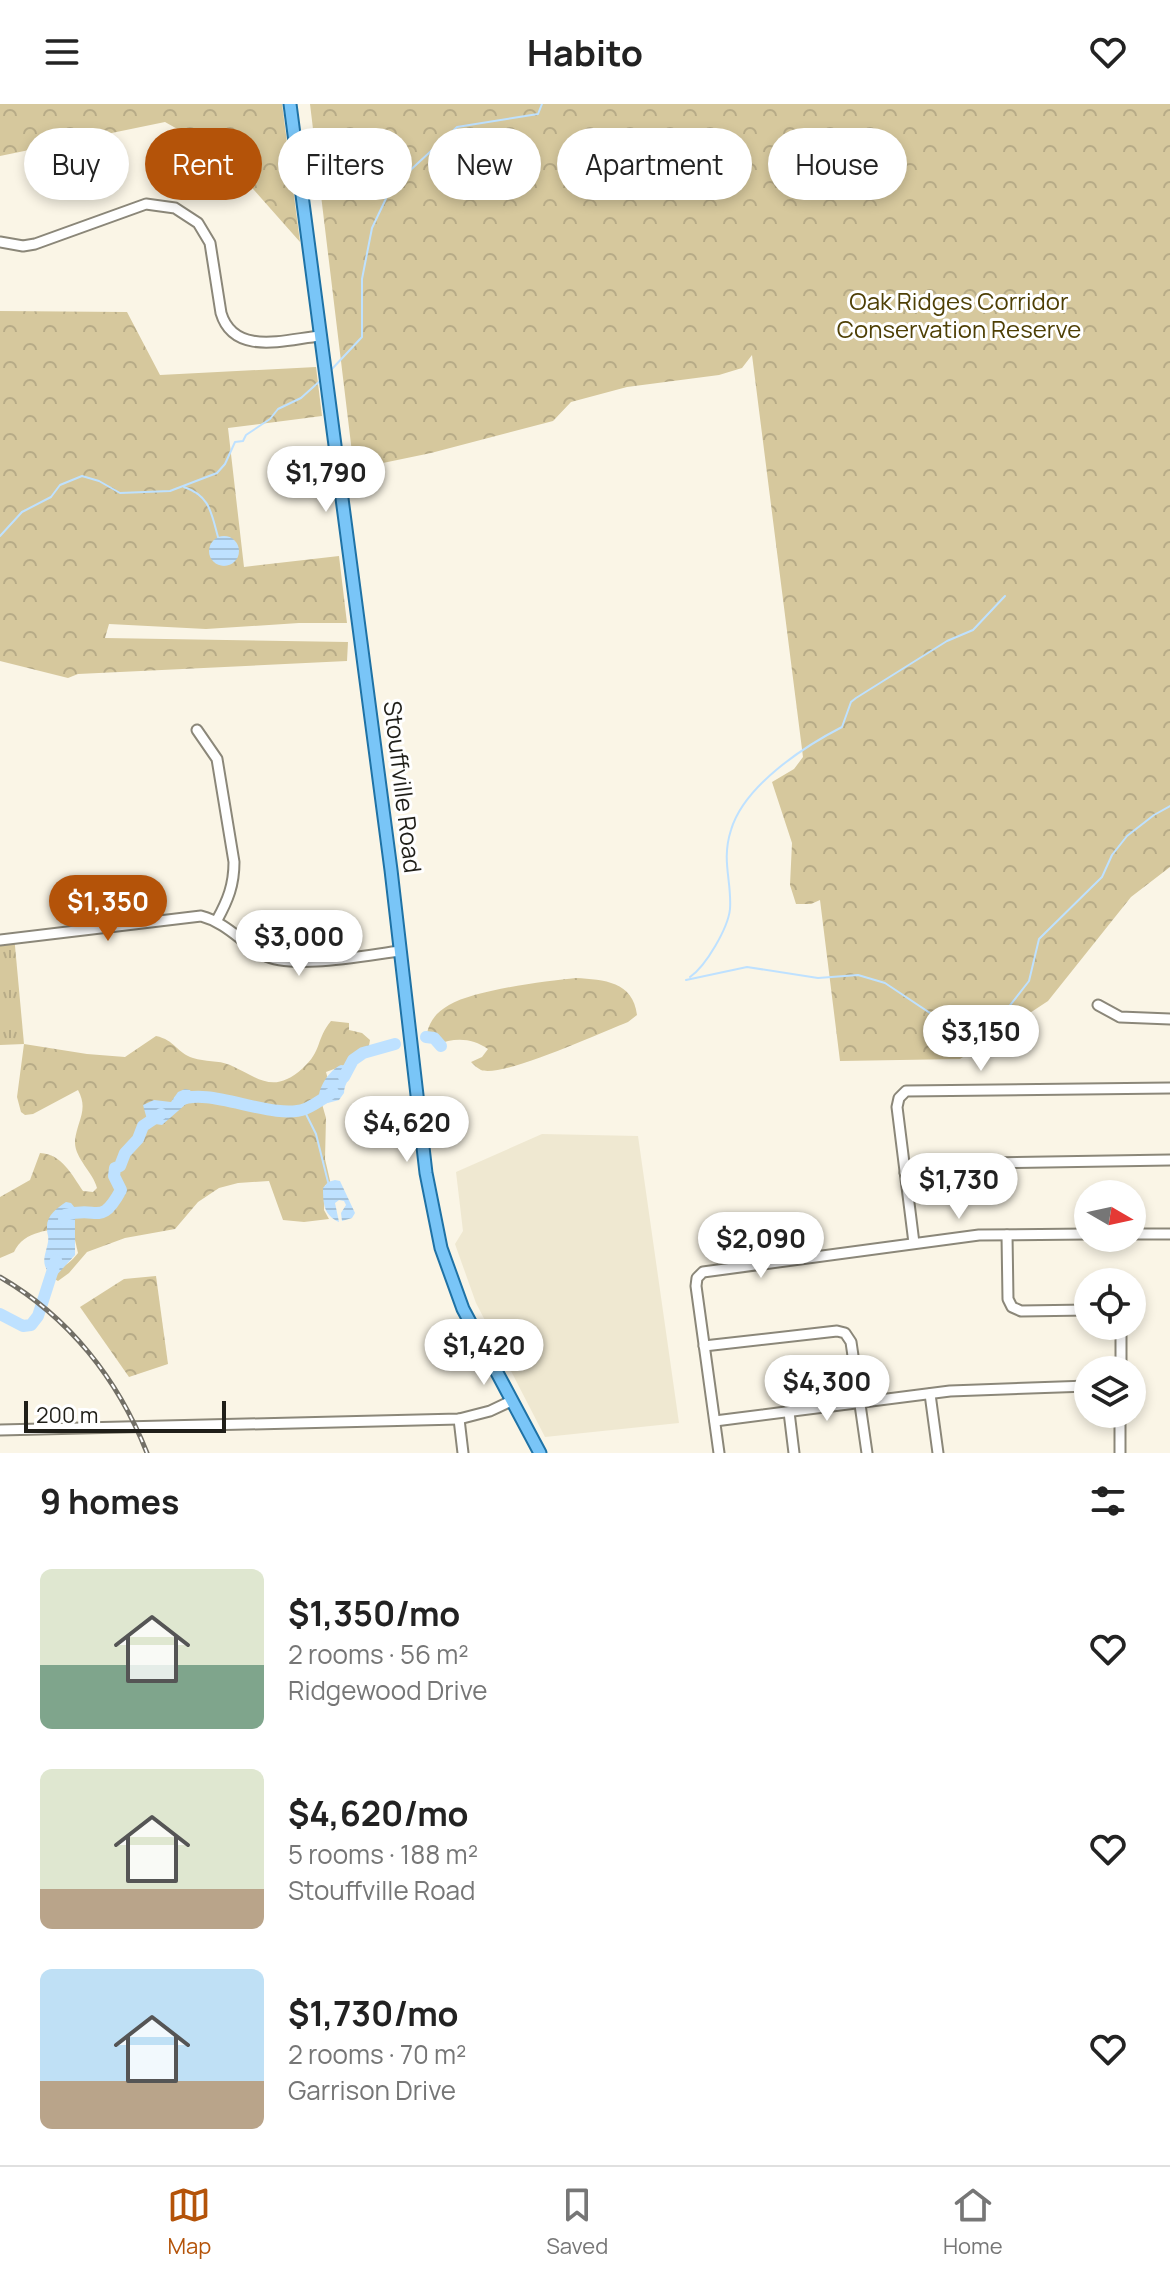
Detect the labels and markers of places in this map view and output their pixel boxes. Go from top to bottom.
pin: $1,790 [261,446,391,514]
pin: $1,350 [43,875,173,943]
pin: $3,000 [234,910,364,978]
pin: $3,150 [916,1005,1046,1073]
pin: $4,620 [342,1096,472,1164]
pin: $1,730 [894,1153,1024,1221]
pin: $2,090 [696,1212,826,1280]
pin: $1,420 [419,1319,549,1387]
pin: $4,300 [762,1355,892,1423]

